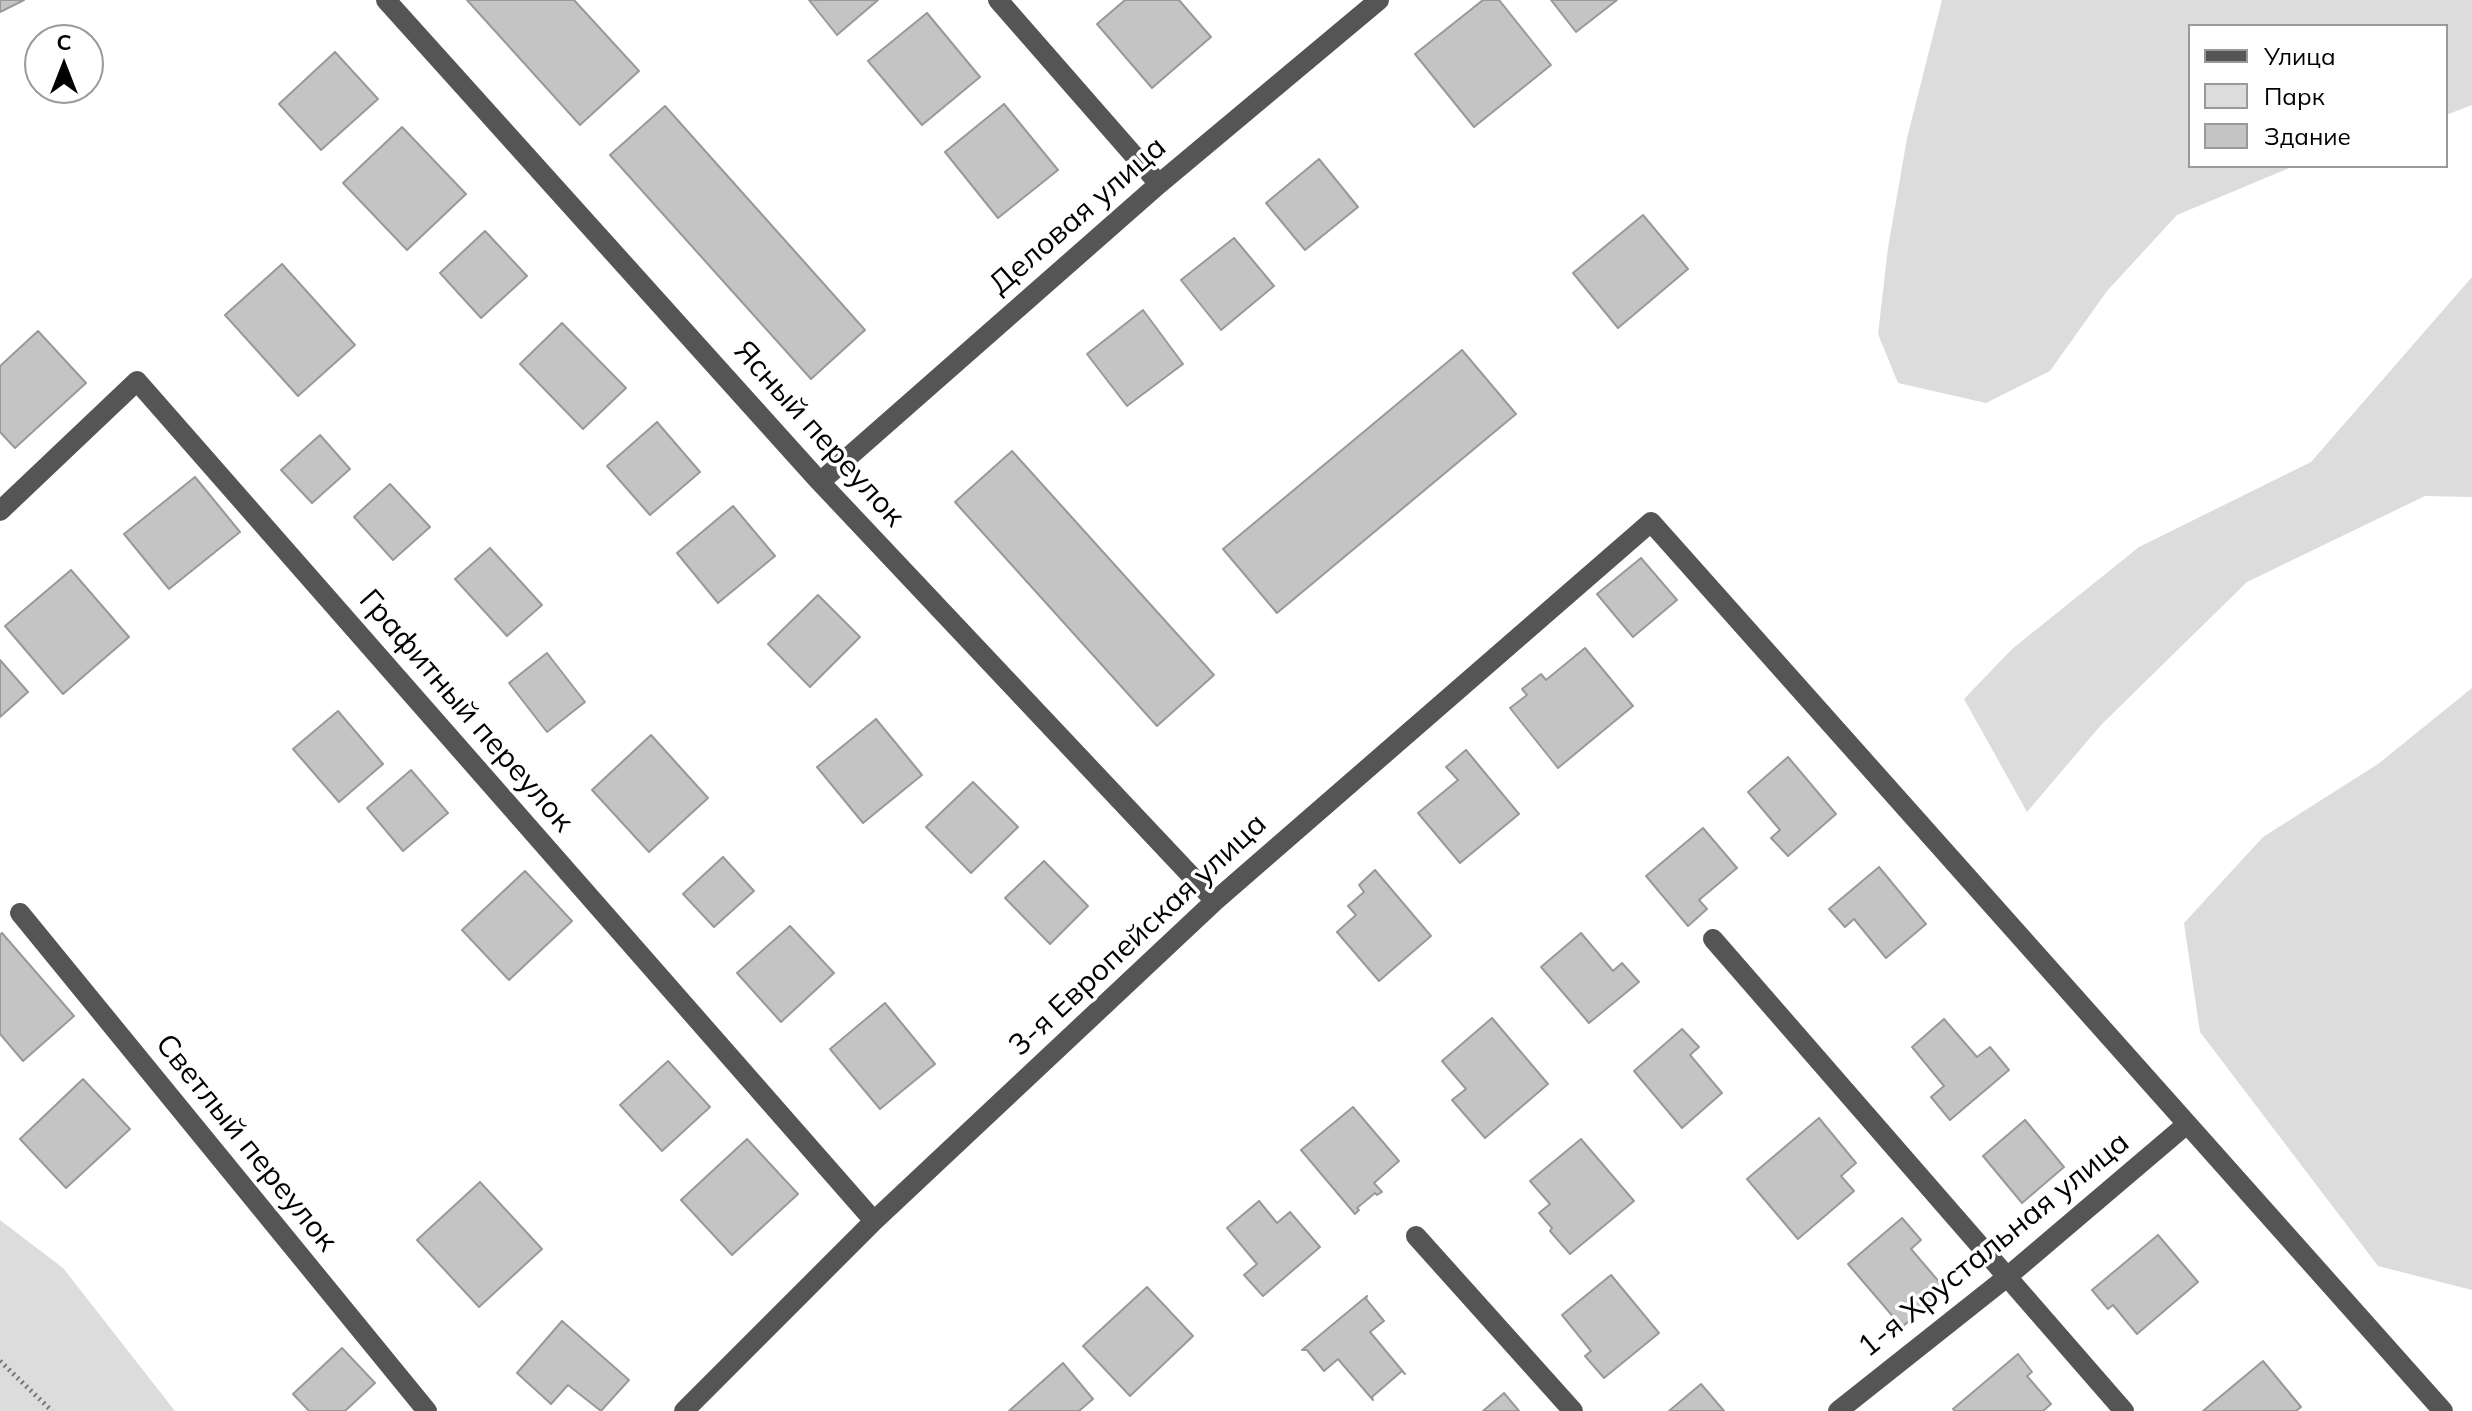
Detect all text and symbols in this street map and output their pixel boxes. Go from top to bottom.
north arrow [24,24,104,104]
legend [2188,24,2448,168]
text: С [56,28,72,56]
text: Улица [2264,41,2336,71]
text: Парк [2264,81,2325,111]
text: Здание [2264,121,2351,151]
street label: Деловая улица [982,129,1174,303]
street label: Ясный переулок [726,334,912,534]
street label: Графитный переулок [351,583,581,839]
street label: 3-я Европейская улица [1002,806,1274,1064]
street label: Светлый переулок [147,1027,345,1259]
street label: 1-я Хрустальная улица [1851,1125,2137,1365]

